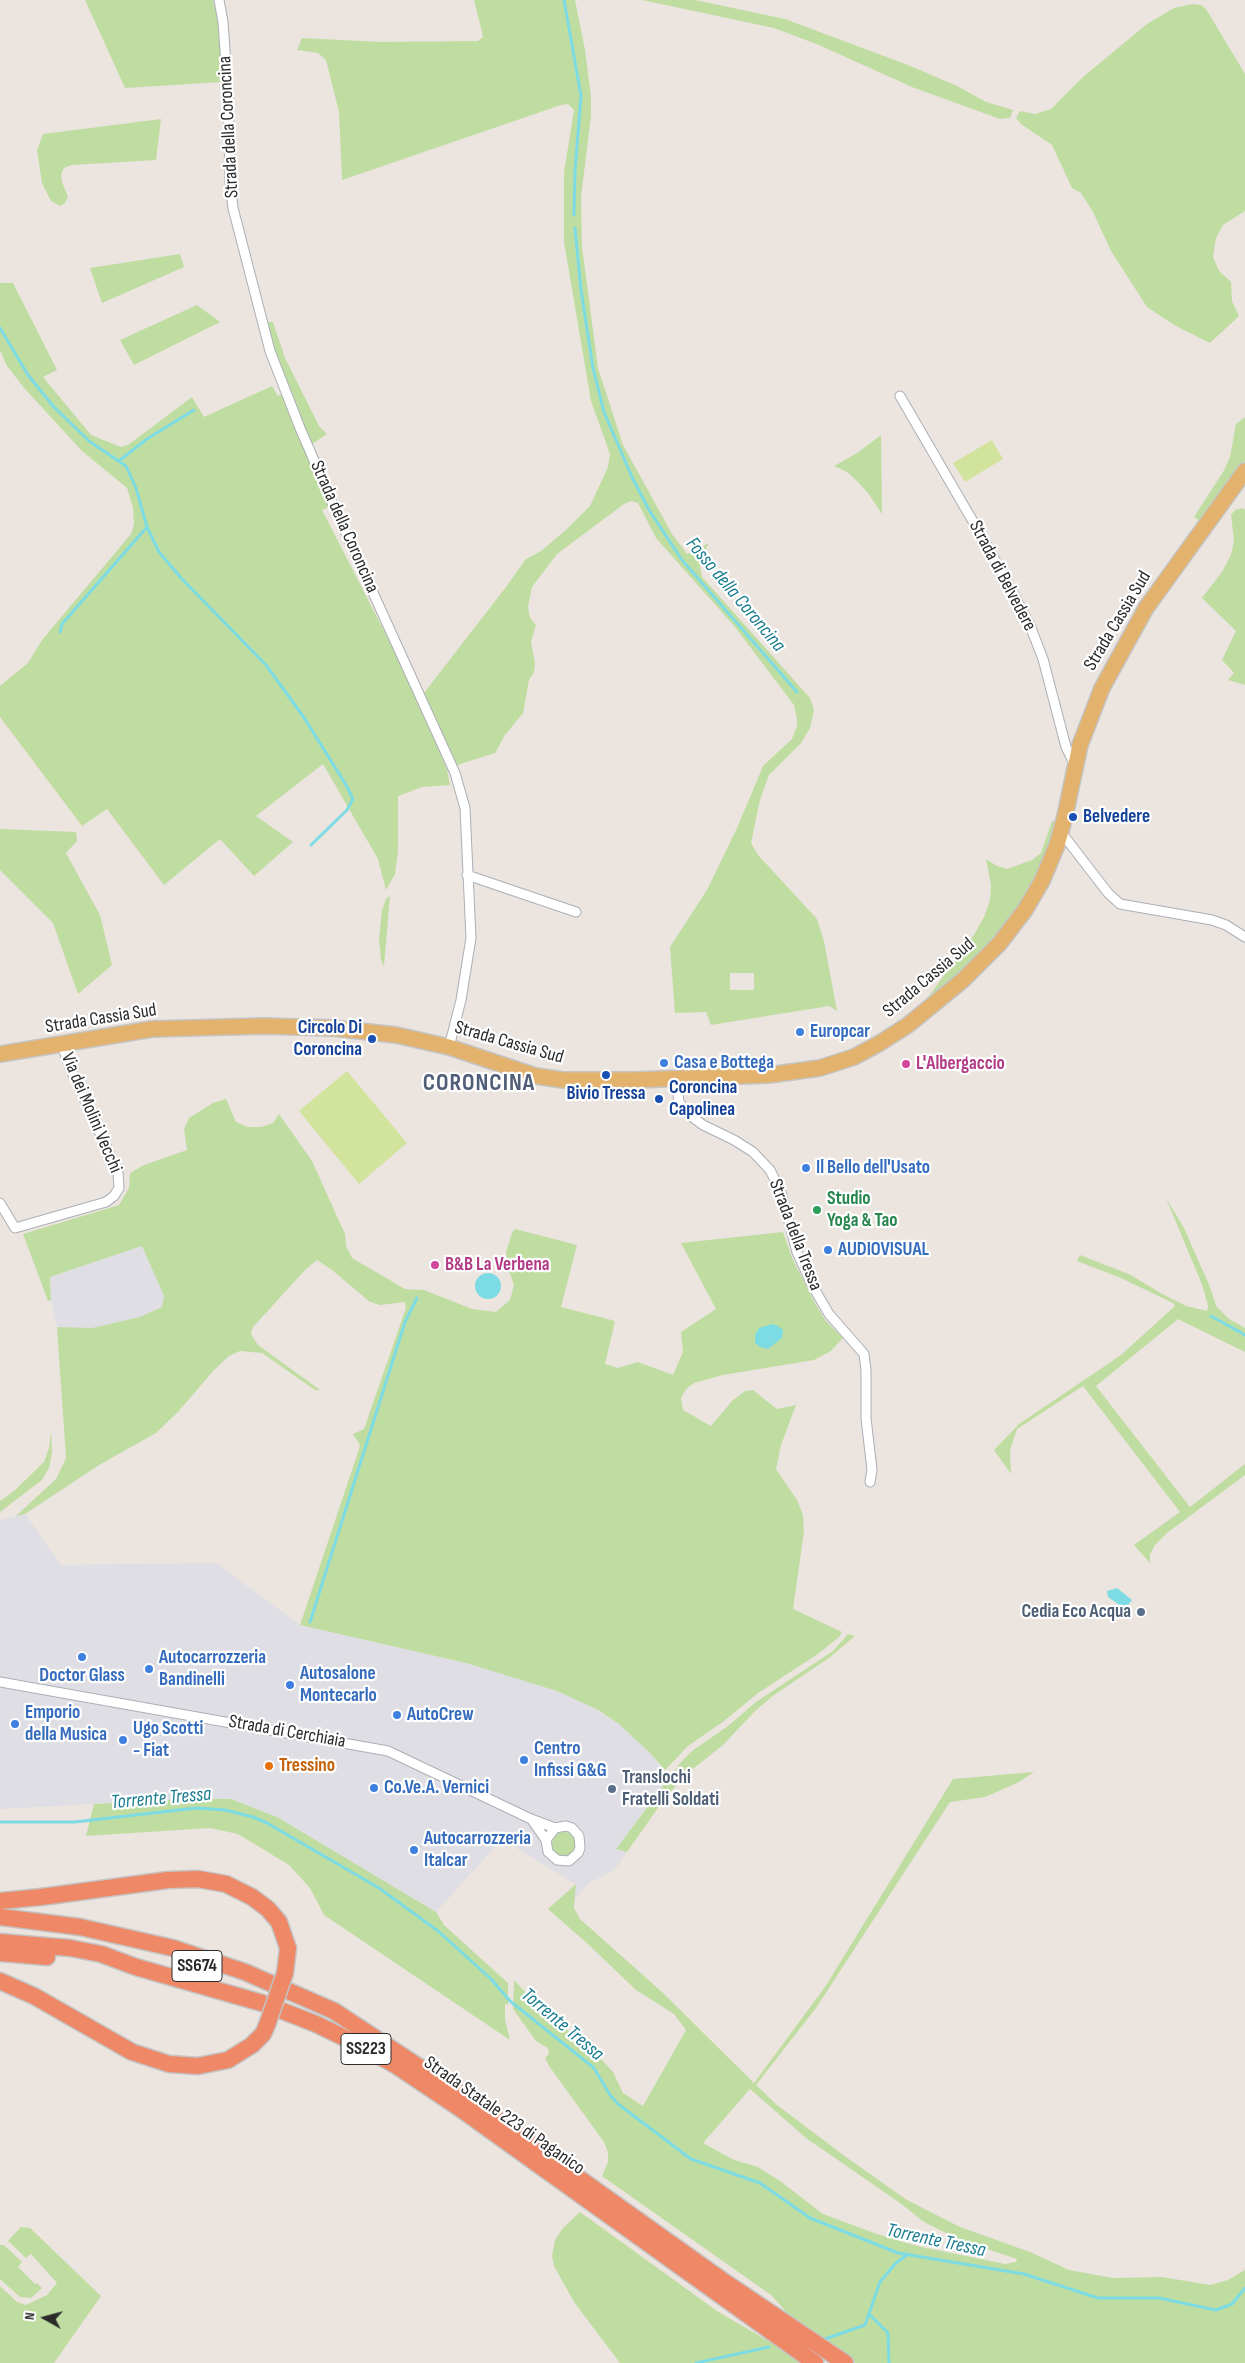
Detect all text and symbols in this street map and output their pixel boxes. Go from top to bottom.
street label: Strada della Coroncina [214,55,244,199]
street label: Strada della Coroncina [305,457,383,597]
street label: Strada di Belvedere [963,517,1041,635]
water label: Fosso della Coroncina [680,533,790,657]
street label: Strada Cassia Sud [1079,567,1157,675]
place label: Belvedere [1083,806,1150,828]
marker: Belvedere [1067,811,1079,823]
street label: Strada Cassia Sud [879,933,979,1023]
street label: Strada Cassia Sud [44,999,158,1039]
place label: Circolo Di Coroncina [294,1017,362,1061]
street label: Strada Cassia Sud [452,1017,566,1069]
place label: Europcar [810,1021,870,1043]
marker: Europcar [794,1026,806,1038]
marker: Circolo Di Coroncina [366,1033,378,1045]
street label: Via dei Molini Vecchi [55,1050,127,1176]
place label: Casa e Bottega [674,1052,774,1074]
place label: L'Albergaccio [916,1053,1005,1075]
marker: Casa e Bottega [658,1057,670,1069]
marker: L'Albergaccio [900,1058,912,1070]
marker: Bivio Tressa [600,1069,612,1081]
district label: CORONCINA [422,1070,536,1098]
place label: Coroncina Capolinea [669,1077,737,1121]
place label: Bivio Tressa [566,1083,646,1105]
marker: Coroncina Capolinea [653,1093,665,1105]
place label: Il Bello dell'Usato [816,1157,930,1179]
marker: Il Bello dell'Usato [800,1162,812,1174]
street label: Strada della Tressa [763,1176,827,1294]
place label: Studio Yoga & Tao [827,1188,898,1232]
marker: Studio Yoga & Tao [811,1204,823,1216]
place label: AUDIOVISUAL [838,1239,929,1261]
marker: AUDIOVISUAL [822,1244,834,1256]
place label: B&B La Verbena [445,1254,550,1276]
marker: B&B La Verbena [429,1259,441,1271]
place label: Cedia Eco Acqua [1022,1601,1131,1623]
marker: Cedia Eco Acqua [1135,1606,1147,1618]
place label: Autocarrozzeria Bandinelli [159,1647,266,1691]
marker: Doctor Glass [76,1651,88,1663]
marker: Autocarrozzeria Bandinelli [143,1663,155,1675]
place label: Autosalone Montecarlo [300,1663,377,1707]
place label: Doctor Glass [39,1665,125,1687]
marker: Autosalone Montecarlo [284,1679,296,1691]
place label: Emporio della Musica [25,1702,107,1746]
place label: AutoCrew [407,1704,474,1726]
marker: AutoCrew [391,1709,403,1721]
street label: Strada di Cerchiaia [227,1710,347,1754]
marker: Emporio della Musica [9,1718,21,1730]
place label: Ugo Scotti - Fiat [133,1718,203,1762]
marker: Ugo Scotti - Fiat [117,1734,129,1746]
place label: Centro Infissi G&G [534,1738,607,1782]
marker: Centro Infissi G&G [518,1754,530,1766]
place label: Tressino [279,1755,335,1777]
marker: Tressino [263,1760,275,1772]
place label: Translochi Fratelli Soldati [622,1767,719,1811]
place label: Co.Ve.A. Vernici [384,1777,489,1799]
marker: Co.Ve.A. Vernici [368,1782,380,1794]
water label: Torrente Tressa [110,1783,212,1815]
marker: Translochi Fratelli Soldati [606,1783,618,1795]
place label: Autocarrozzeria Italcar [424,1828,531,1872]
marker: Autocarrozzeria Italcar [408,1844,420,1856]
road number: SS674 [172,1950,222,1982]
water label: Torrente Tressa [516,1984,608,2066]
road number: SS223 [341,2034,391,2064]
street label: Strada Statale 223 di Paganico [419,2052,589,2180]
water label: Torrente Tressa [884,2219,988,2263]
north arrow [20,2293,70,2343]
text: N [21,2311,39,2321]

